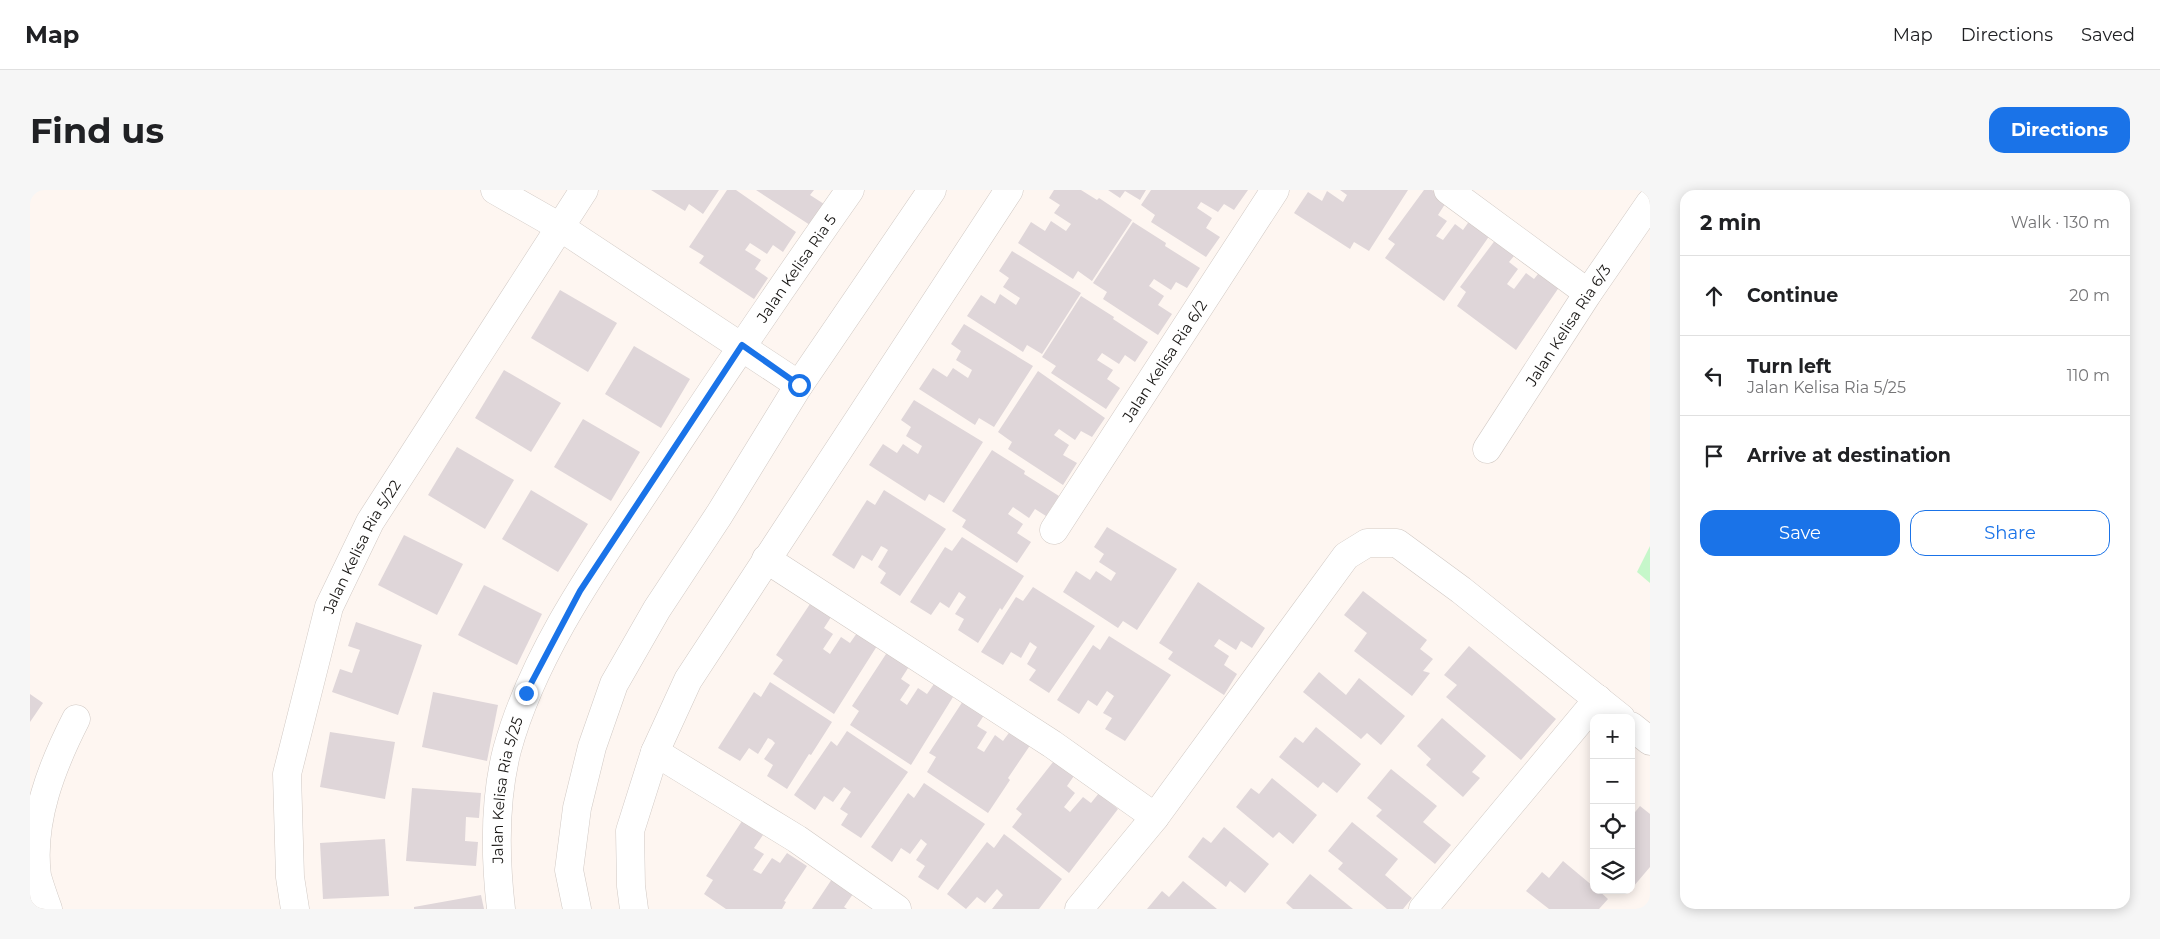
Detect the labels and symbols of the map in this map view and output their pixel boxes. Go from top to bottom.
street label: Jalan Kelisa Ria 5 [751,210,840,326]
street label: Jalan Kelisa Ria 6/3 [1520,261,1614,390]
street label: Jalan Kelisa Ria 6/2 [1117,296,1211,426]
route start [788,374,811,397]
street label: Jalan Kelisa Ria 5/22 [318,476,404,616]
route end [515,682,538,705]
street label: Jalan Kelisa Ria 5/25 [487,714,526,865]

